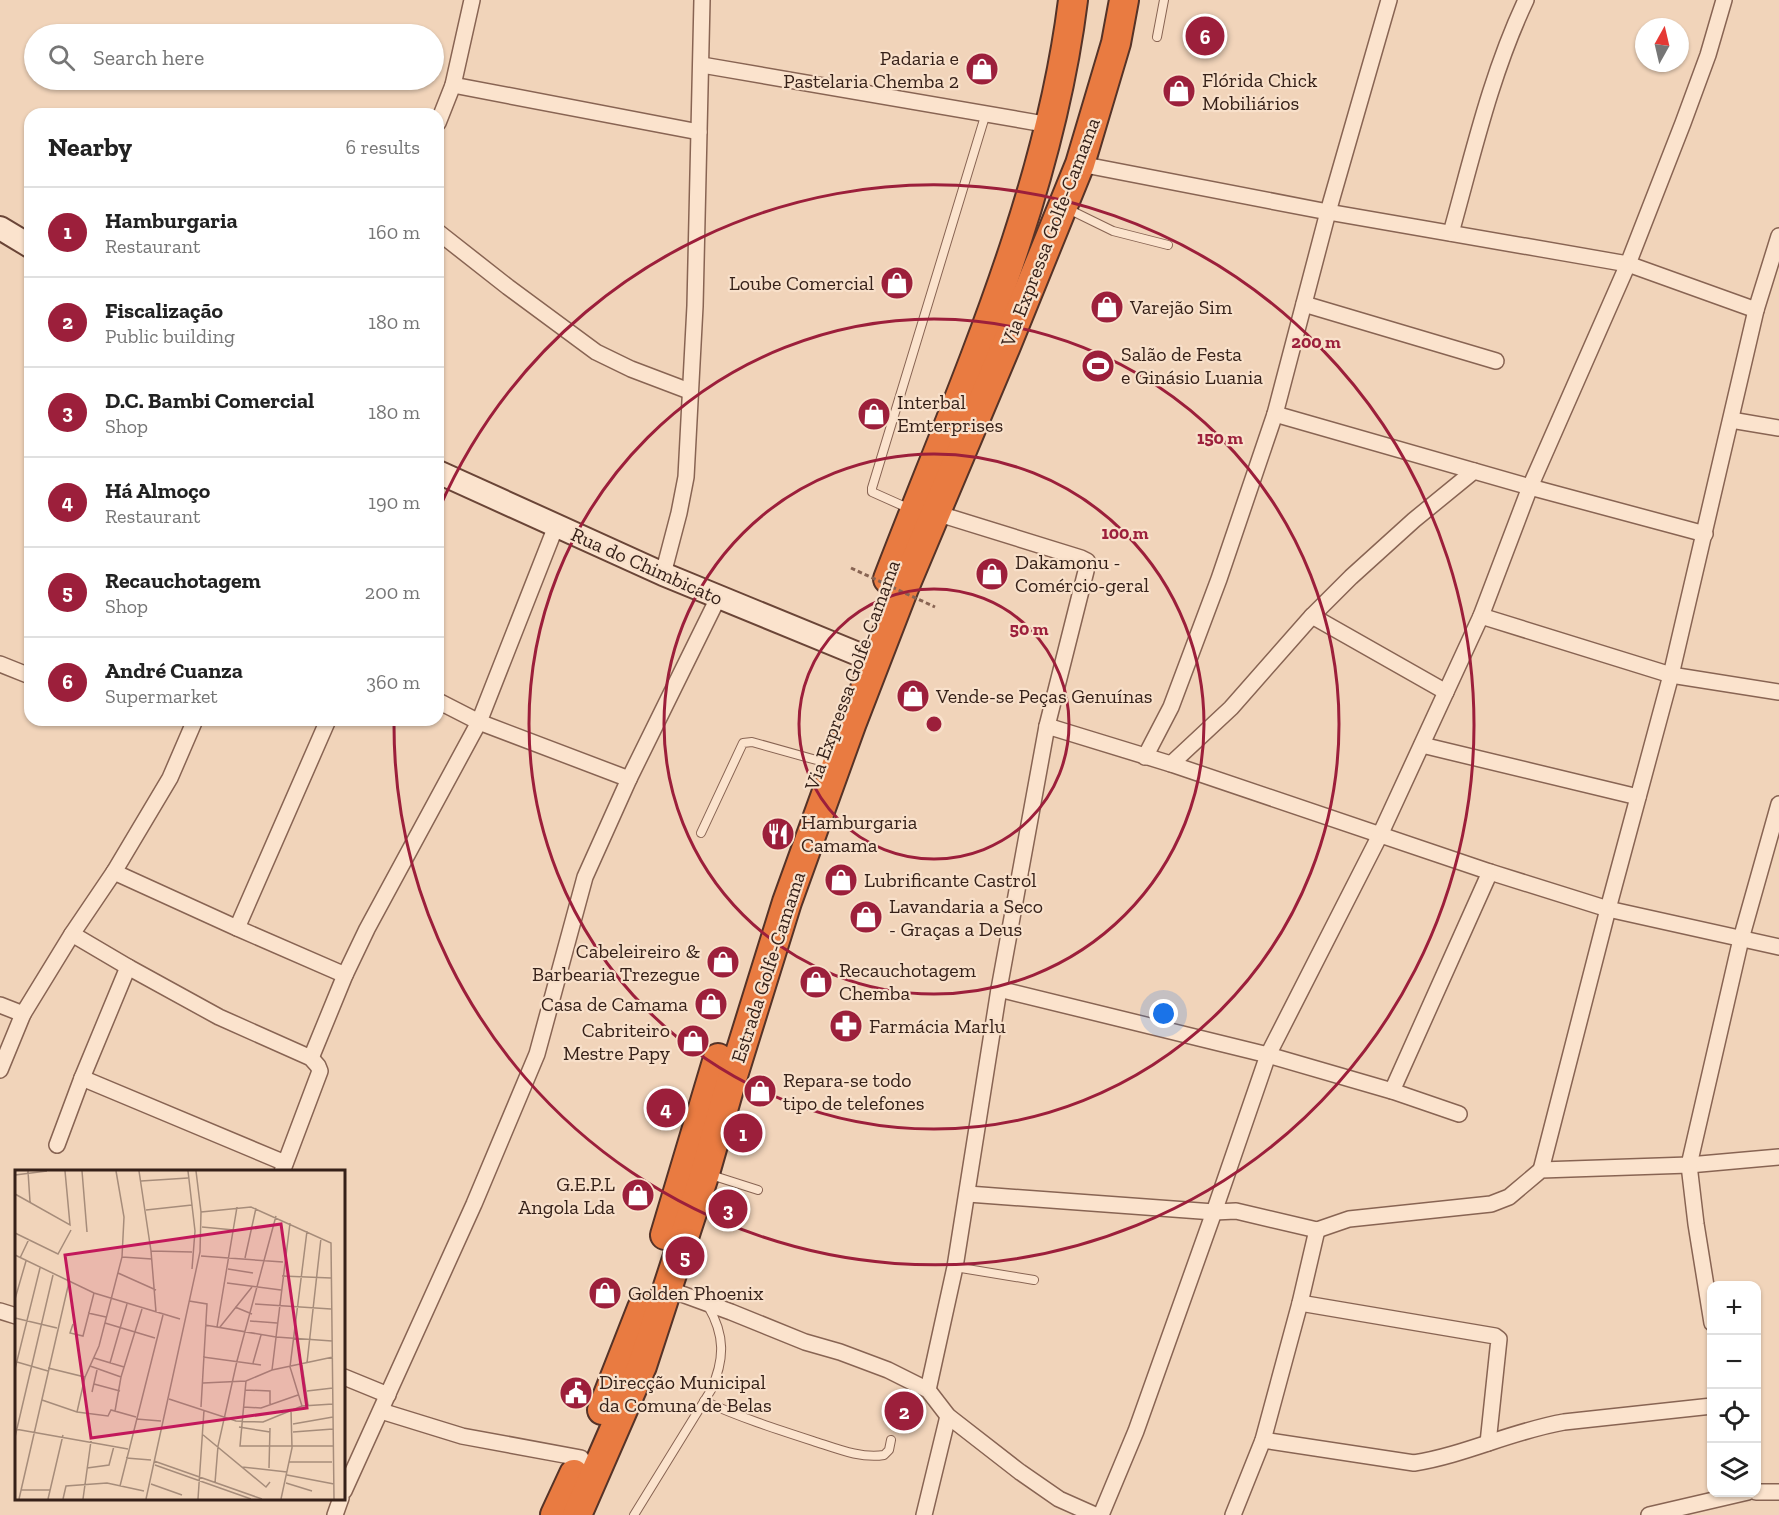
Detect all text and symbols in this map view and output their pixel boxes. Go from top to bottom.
pin: 6 [1186,14,1224,58]
north arrow [1635,18,1689,72]
search box [24,24,444,90]
icon: search [45,41,78,74]
text: Search here [93,44,204,71]
place label: Padaria e Pastelaria Chemba 2 [783,46,959,93]
shop icon: Padaria e Pastelaria Chemba 2 [964,51,1000,87]
place label: Flórida Chick Mobiliários [1202,68,1318,115]
shop icon: Flórida Chick Mobiliários [1161,73,1197,109]
street label: Via Expressa Golfe-Camama [995,114,1105,351]
text: Nearby [48,131,132,163]
text: 6 results [346,135,420,159]
text: Hamburgaria [105,207,238,234]
text: 1 [63,220,72,244]
text: 160 m [368,220,420,244]
text: Restaurant [105,234,201,258]
shop icon: Loube Comercial [879,265,915,301]
place label: Loube Comercial [729,271,874,295]
shop icon: Varejão Sim [1089,289,1125,325]
place label: Varejão Sim [1129,295,1233,319]
text: Fiscalização [105,297,223,324]
text: 2 [62,310,73,334]
text: 180 m [368,310,420,334]
text: Public building [105,324,235,348]
text: 200 m [1291,331,1341,353]
place label: Salão de Festa e Ginásio Luania [1121,342,1263,389]
sports icon: Salão de Festa e Ginásio Luania [1080,348,1116,384]
text: D.C. Bambi Comercial [105,387,314,414]
place label: Interbal Emterprises [897,390,1003,437]
shop icon: Interbal Emterprises [856,396,892,432]
text: 3 [62,400,73,424]
text: 180 m [368,400,420,424]
text: Shop [105,414,148,438]
text: 150 m [1197,427,1243,449]
text: Há Almoço [105,477,210,504]
text: 4 [62,490,73,514]
text: 190 m [368,490,420,514]
text: Restaurant [105,504,201,528]
street label: Rua do Chimbicato [567,522,727,610]
text: 100 m [1101,522,1149,544]
place label: Dakamonu - Comércio-geral [1015,550,1149,597]
street label: Via Expressa Golfe-Camama [799,556,905,794]
shop icon: Dakamonu - Comércio-geral [974,556,1010,592]
text: Recauchotagem [105,567,261,594]
text: 5 [62,580,73,604]
text: 200 m [365,580,420,604]
text: Shop [105,594,148,618]
text: 50 m [1010,618,1049,640]
text: André Cuanza [105,657,243,684]
text: 6 [62,670,73,694]
text: 360 m [366,670,420,694]
shop icon: Vende-se Peças Genuínas [895,678,931,714]
text: Supermarket [105,684,218,708]
place label: Vende-se Peças Genuínas [935,684,1153,708]
centre of rings [924,714,944,734]
place label: Hamburgaria Camama [801,810,918,857]
restaurant icon: Hamburgaria Camama [760,816,796,852]
shop icon: Lubrificante Castrol [823,862,859,898]
street label: Estrada Golfe-Camama [726,868,810,1066]
place label: Lubrificante Castrol [864,868,1036,892]
place label: Lavandaria a Seco - Graças a Deus [889,894,1043,941]
shop icon: Lavandaria a Seco - Graças a Deus [848,899,884,935]
place label: Cabeleireiro & Barbearia Trezegue [532,939,700,986]
shop icon: Cabeleireiro & Barbearia Trezegue [705,944,741,980]
place label: Recauchotagem Chemba [839,958,977,1005]
shop icon: Recauchotagem Chemba [798,964,834,1000]
shop icon: Casa de Camama [693,986,729,1022]
place label: Casa de Camama [541,992,688,1016]
your location [1149,999,1178,1028]
pharmacy icon: Farmácia Marlu [828,1008,864,1044]
place label: Farmácia Marlu [869,1014,1006,1038]
place label: Cabriteiro Mestre Papy [563,1018,671,1065]
shop icon: Cabriteiro Mestre Papy [675,1023,711,1059]
place label: Repara-se todo tipo de telefones [783,1068,924,1115]
shop icon: Repara-se todo tipo de telefones [742,1073,778,1109]
pin: 4 [646,1086,686,1130]
pin: 1 [724,1110,762,1156]
inset map [15,1170,345,1500]
place label: G.E.P.L Angola Lda [518,1172,615,1219]
shop icon: G.E.P.L Angola Lda [620,1177,656,1213]
pin: 3 [708,1186,748,1232]
pin: 5 [666,1234,704,1278]
shop icon: Golden Phoenix [587,1275,623,1311]
place label: Golden Phoenix [628,1281,763,1305]
map controls [1707,1281,1761,1497]
button: + [1707,1281,1761,1335]
button: − [1707,1335,1761,1389]
place label: Direcção Municipal da Comuna de Belas [599,1370,772,1417]
public building icon: Direcção Municipal da Comuna de Belas [558,1375,594,1411]
pin: 2 [884,1388,924,1434]
button: locate [1707,1389,1761,1443]
button: layers [1707,1443,1761,1497]

